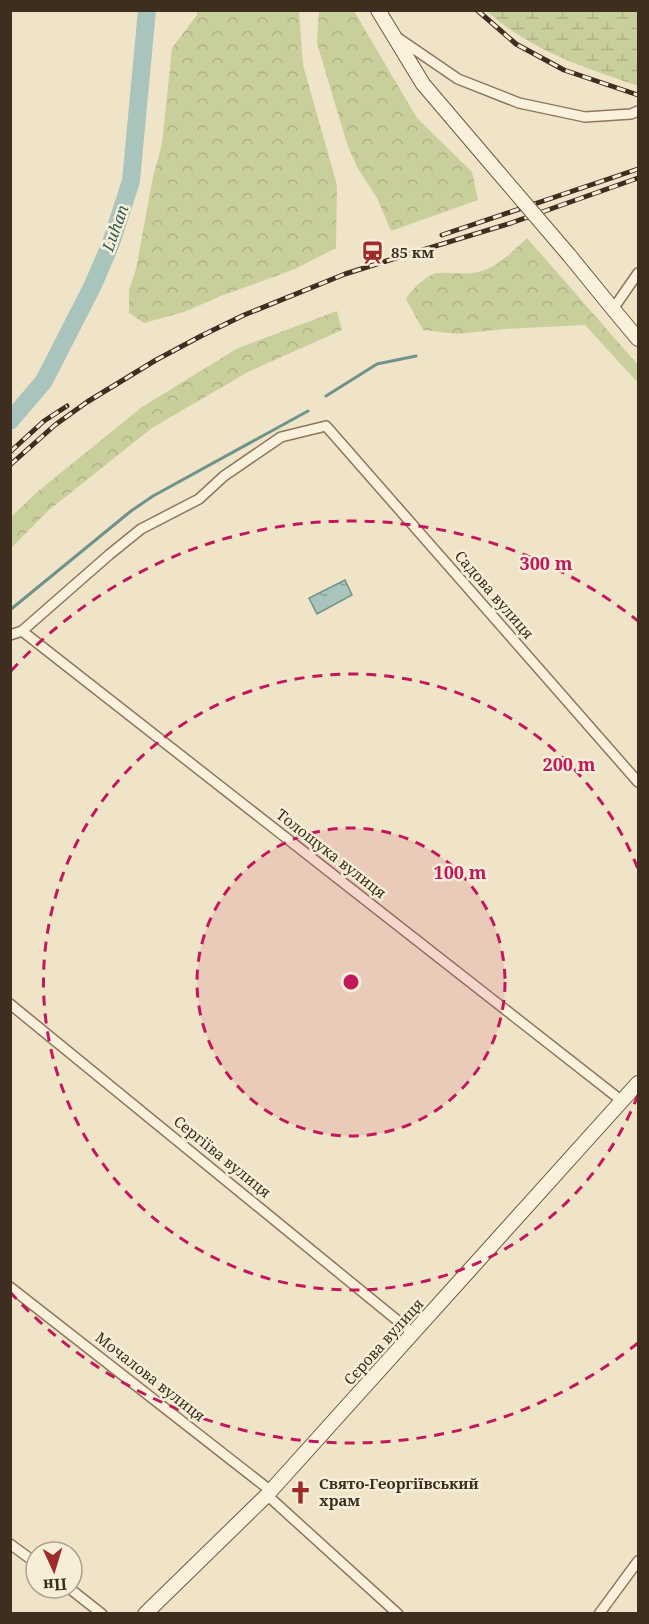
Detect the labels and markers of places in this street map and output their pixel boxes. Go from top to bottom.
station icon: 85 км [360,240,386,266]
place label: 85 км [391,242,434,262]
centre of rings [341,972,361,992]
place label: Свято-Георгіївський храм [319,1473,479,1510]
church icon: Свято-Георгіївський храм [288,1480,314,1506]

